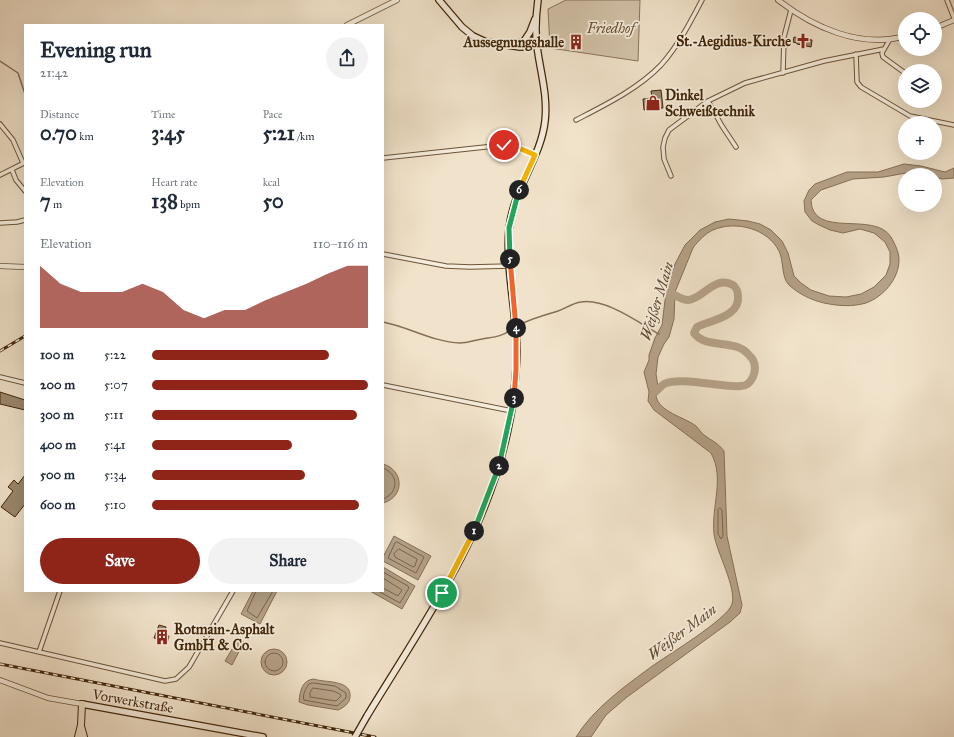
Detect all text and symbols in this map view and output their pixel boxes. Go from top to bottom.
map controls [898,12,942,212]
button: locate [898,12,942,56]
park label: Friedhof [586,20,639,37]
church icon: St.-Aegidius-Kirche [794,32,812,50]
building icon: Aussegnungshalle [567,33,585,51]
place label: St.-Aegidius-Kirche [676,33,791,51]
place label: Aussegnungshalle [462,34,564,52]
text: Evening run [40,36,152,63]
button: share [326,37,368,79]
button: layers [898,64,942,108]
text: 21:42 [40,65,68,81]
place label: Dinkel Schweißtechnik [665,87,755,120]
shop icon: Dinkel Schweißtechnik [644,94,662,112]
text: Distance [40,108,79,121]
text: Time [151,108,176,121]
text: Pace [263,108,283,121]
button: + [898,116,942,160]
text: 0.70 [40,121,77,145]
text: 3:45 [151,121,185,145]
text: 5:21 [263,121,295,145]
pin [487,128,521,162]
text: km [77,130,94,143]
text: /km [295,130,314,143]
icon: check [493,134,515,156]
button: − [898,168,942,212]
text: Elevation [40,176,84,189]
text: Heart rate [151,176,198,189]
text: kcal [263,176,280,189]
pin: 6 [509,180,529,200]
text: 6 [516,183,522,196]
text: 7 [40,189,51,213]
text: 138 [151,189,178,213]
text: 50 [263,189,284,213]
text: m [51,198,62,211]
text: bpm [178,198,200,211]
text: Elevation [40,236,92,252]
text: 110–116 m [313,236,368,252]
pin: 5 [500,249,520,269]
text: 5 [507,252,513,265]
water label: Weißer Main [637,259,678,342]
pin: 4 [506,318,526,338]
text: 4 [513,321,519,334]
text: 100 m [40,347,74,363]
text: 5:22 [104,347,126,363]
text: 200 m [40,377,75,393]
text: 5:07 [104,377,128,393]
pin: 3 [504,388,524,408]
text: 3 [512,391,516,404]
text: 300 m [40,407,74,423]
text: 5:11 [104,407,124,423]
text: 400 m [40,437,76,453]
text: 5:41 [104,437,126,453]
pin: 2 [489,456,509,476]
text: 2 [496,459,502,472]
text: 500 m [40,467,75,483]
text: 5:34 [104,467,126,483]
text: 600 m [40,497,76,513]
text: 5:10 [104,497,126,513]
pin: 1 [464,521,484,541]
text: 1 [472,524,476,537]
button: Save [40,538,200,584]
button: Share [208,538,368,584]
pin [425,576,459,610]
icon: arrive [431,582,453,604]
water label: Weißer Main [644,600,720,664]
place label: Rotmain-Asphalt GmbH & Co. [174,621,275,654]
building icon: Rotmain-Asphalt GmbH & Co. [153,628,171,646]
street label: Vorwerkstraße [90,686,175,717]

